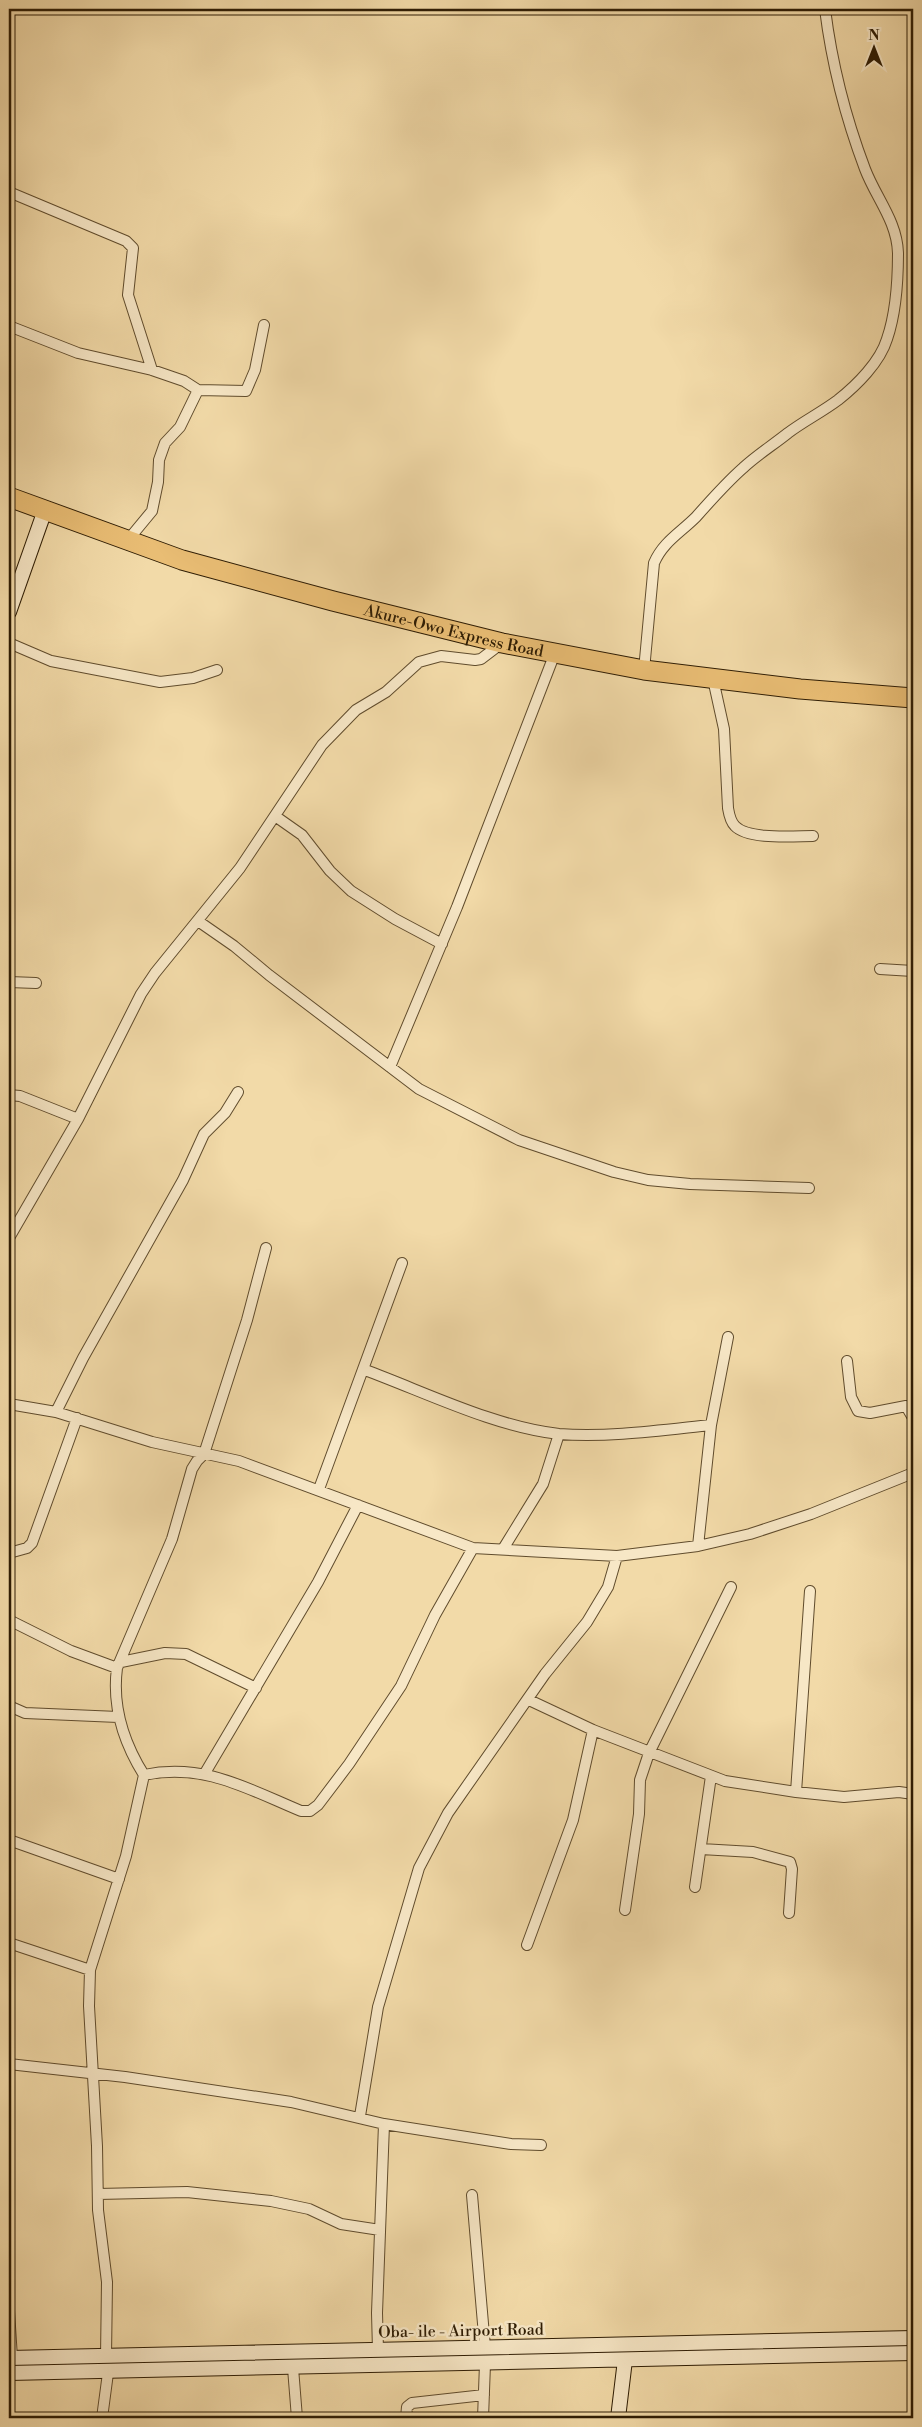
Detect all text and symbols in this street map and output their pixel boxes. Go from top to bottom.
north arrow [850,22,900,72]
text: N [868,27,880,45]
street label: Akure-Owo Express Road [361,600,545,662]
street label: Oba- ile - Airport Road [378,2320,544,2342]

